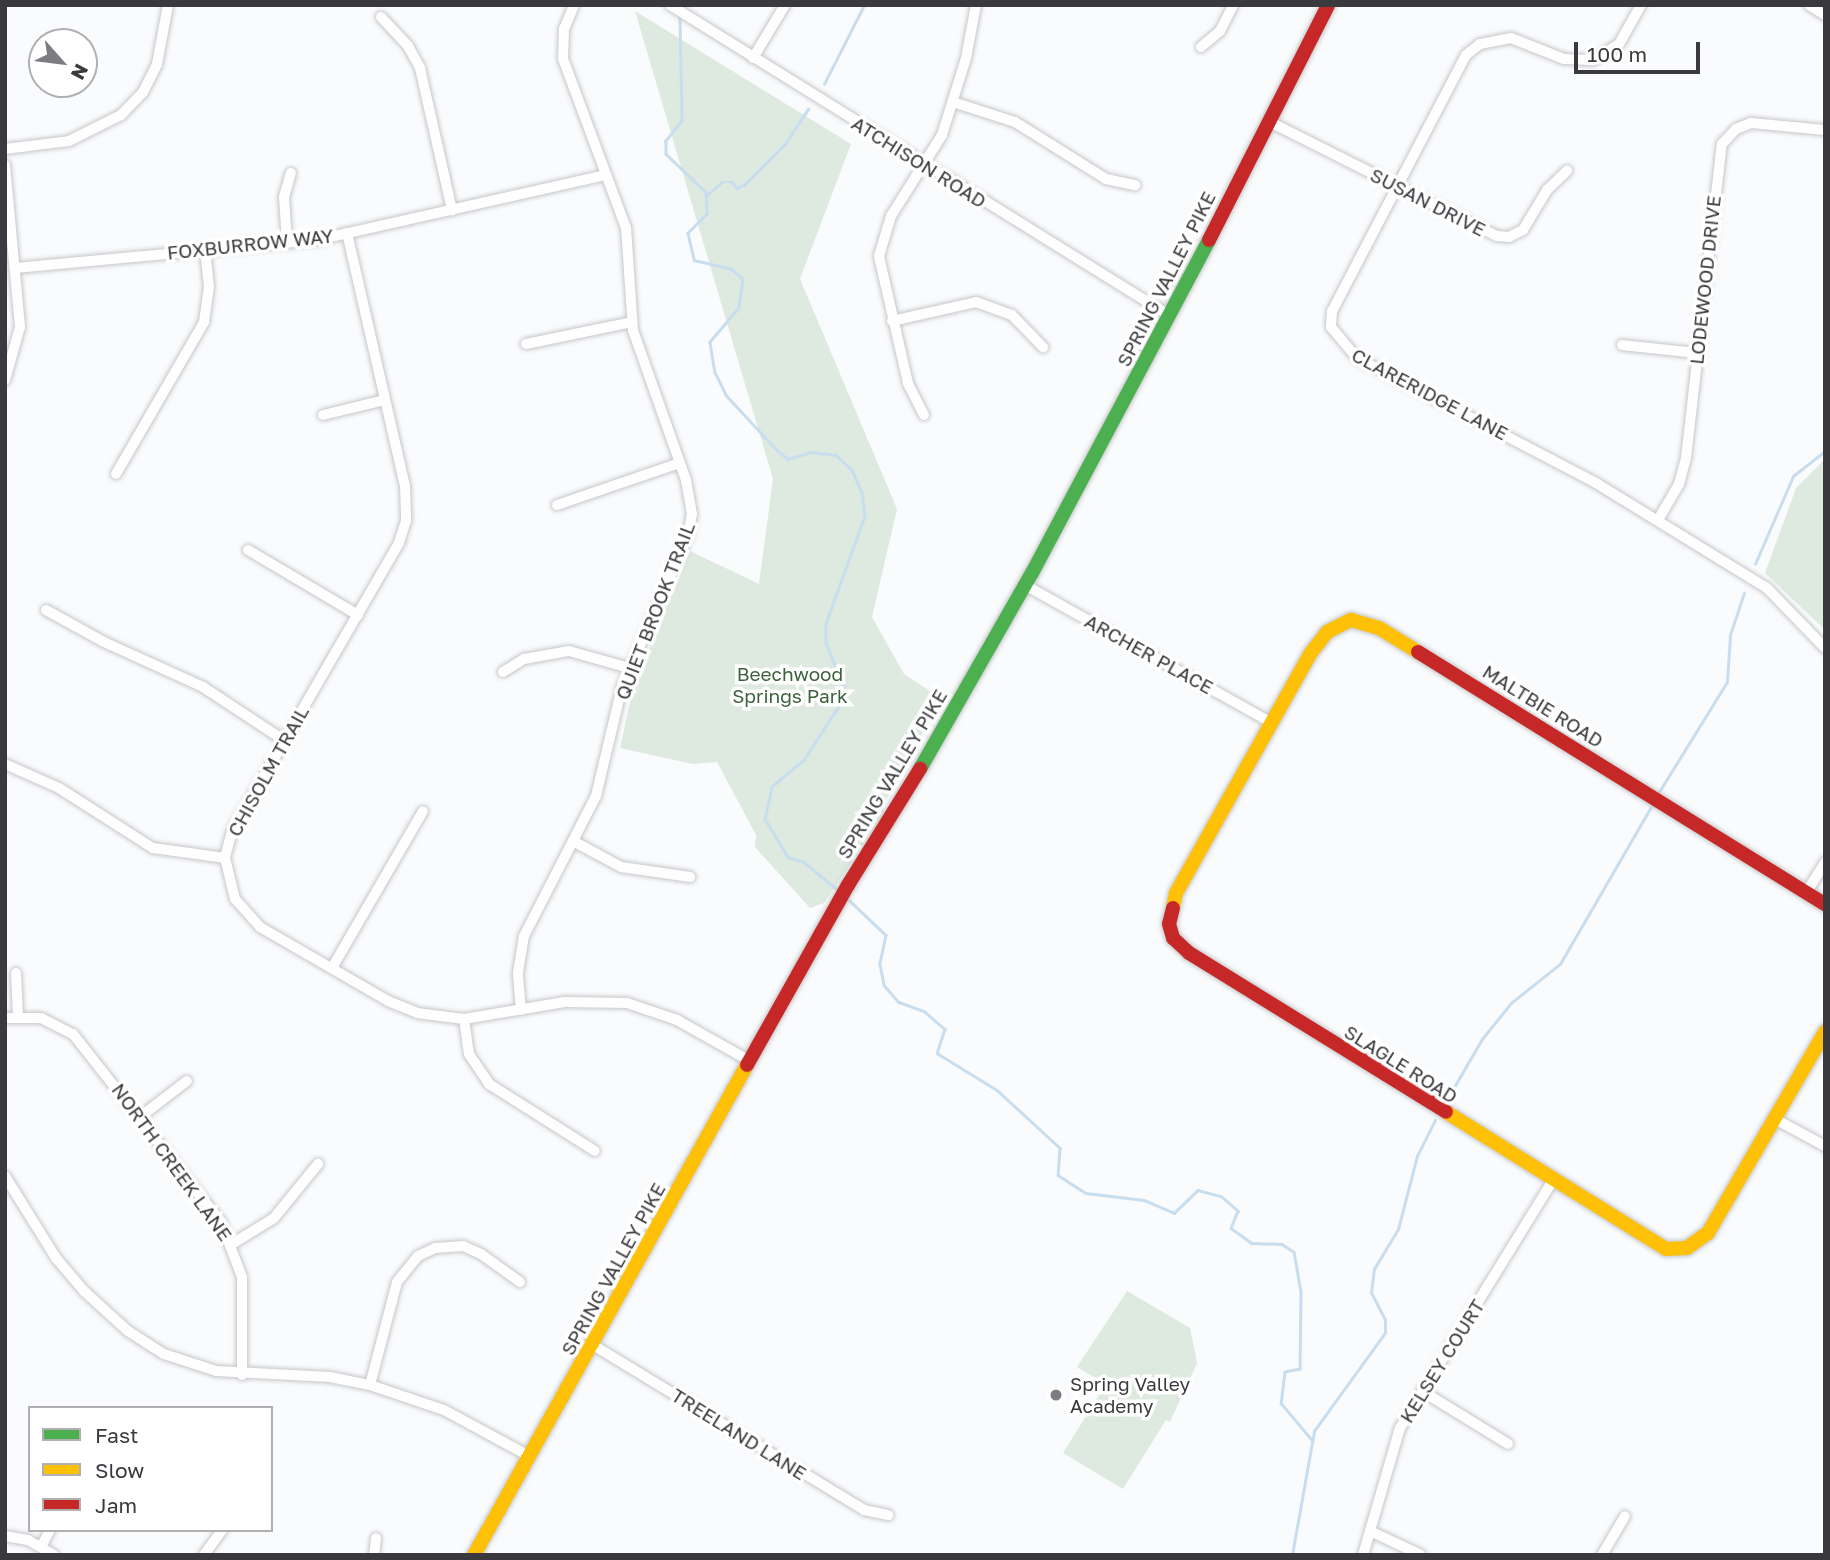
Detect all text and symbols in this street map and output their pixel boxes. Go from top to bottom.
north arrow [28,28,98,98]
scale bar [1578,28,1704,72]
text: 100 m [1587,41,1647,67]
text: N [67,60,94,84]
street label: ATCHISON ROAD [848,112,990,212]
street label: SUSAN DRIVE [1367,163,1489,241]
street label: SPRING VALLEY PIKE [1112,188,1220,370]
street label: LODEWOOD DRIVE [1685,194,1725,366]
street label: FOXBURROW WAY [166,224,334,264]
street label: CLARERIDGE LANE [1348,343,1512,445]
street label: QUIET BROOK TRAIL [611,519,699,703]
street label: ARCHER PLACE [1081,609,1217,699]
street label: MALTBIE ROAD [1479,660,1607,752]
park label: Beechwood Springs Park [732,663,848,707]
street label: SPRING VALLEY PIKE [832,685,952,863]
street label: CHISOLM TRAIL [223,702,313,840]
street label: SLAGLE ROAD [1340,1020,1462,1108]
street label: NORTH CREEK LANE [107,1079,237,1245]
street label: SPRING VALLEY PIKE [556,1179,670,1359]
street label: KELSEY COURT [1395,1295,1489,1427]
place label: Spring Valley Academy [1070,1373,1190,1417]
street label: TREELAND LANE [667,1383,811,1485]
marker: Spring Valley Academy [1048,1387,1064,1403]
legend [28,1406,273,1532]
text: Fast [95,1422,138,1448]
text: Slow [95,1457,144,1483]
text: Jam [95,1492,137,1518]

